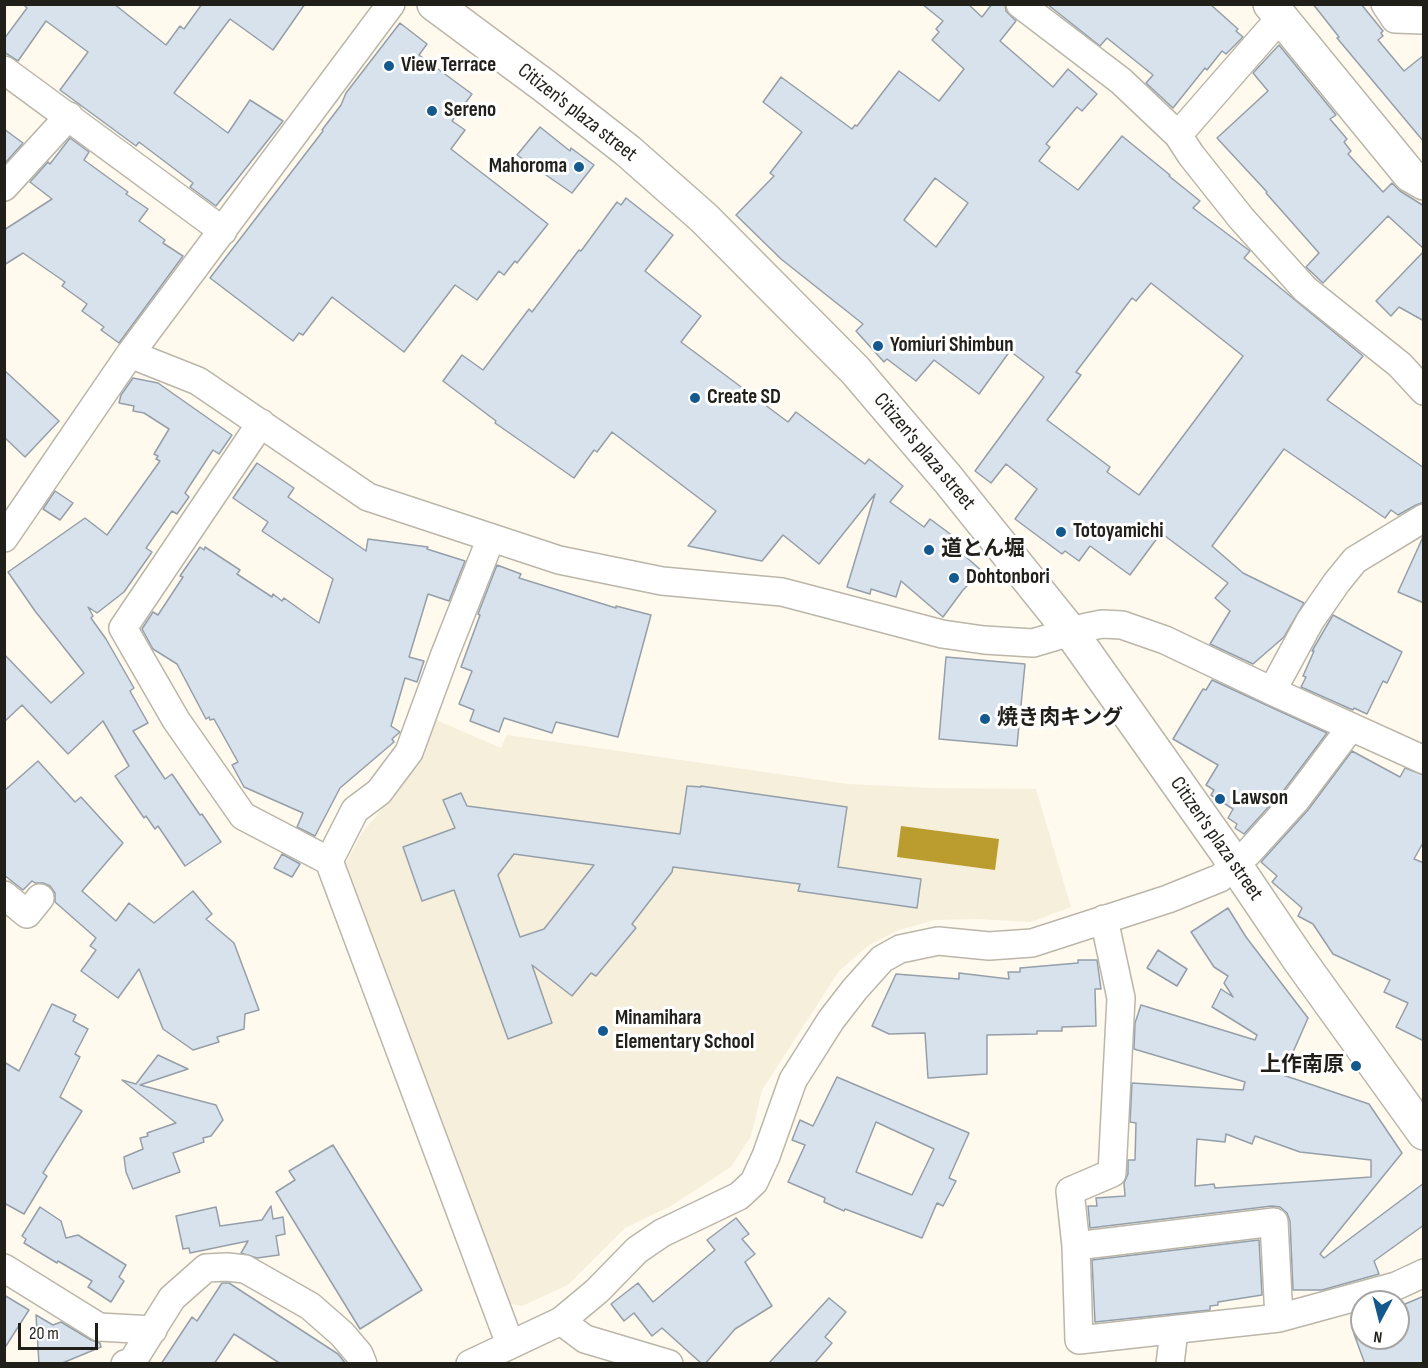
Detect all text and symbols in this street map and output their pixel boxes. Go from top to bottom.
place label: View Terrace [401,53,496,79]
street label: Citizen's plaza street [512,58,642,168]
marker: View Terrace [382,59,396,73]
place label: Sereno [444,98,496,124]
marker: Sereno [425,104,439,118]
place label: Mahoroma [489,154,567,180]
marker: Mahoroma [572,160,586,174]
place label: Yomiuri Shimbun [890,333,1014,359]
marker: Yomiuri Shimbun [871,339,885,353]
place label: Create SD [707,385,781,411]
street label: Citizen's plaza street [868,388,980,516]
marker: Create SD [688,391,702,405]
place label: Totoyamichi [1073,519,1164,545]
marker: Totoyamichi [1054,525,1068,539]
place label: 道とん堀 [941,537,1025,563]
marker: 道とん堀 [922,543,936,557]
place label: Dohtonbori [966,565,1050,591]
marker: Dohtonbori [947,571,961,585]
place label: 焼き肉キング [997,706,1123,732]
marker: 焼き肉キング [978,712,992,726]
street label: Citizen's plaza street [1164,772,1268,906]
place label: Lawson [1232,786,1288,812]
marker: Lawson [1213,792,1227,806]
place label: Minamihara Elementary School [615,1006,754,1056]
marker: Minamihara Elementary School [596,1024,610,1038]
place label: 上作南原 [1260,1053,1344,1079]
marker: 上作南原 [1349,1059,1363,1073]
north arrow [1350,1290,1410,1350]
scale bar [21,1311,100,1349]
text: 20 m [29,1323,59,1344]
text: N [1373,1326,1383,1346]

